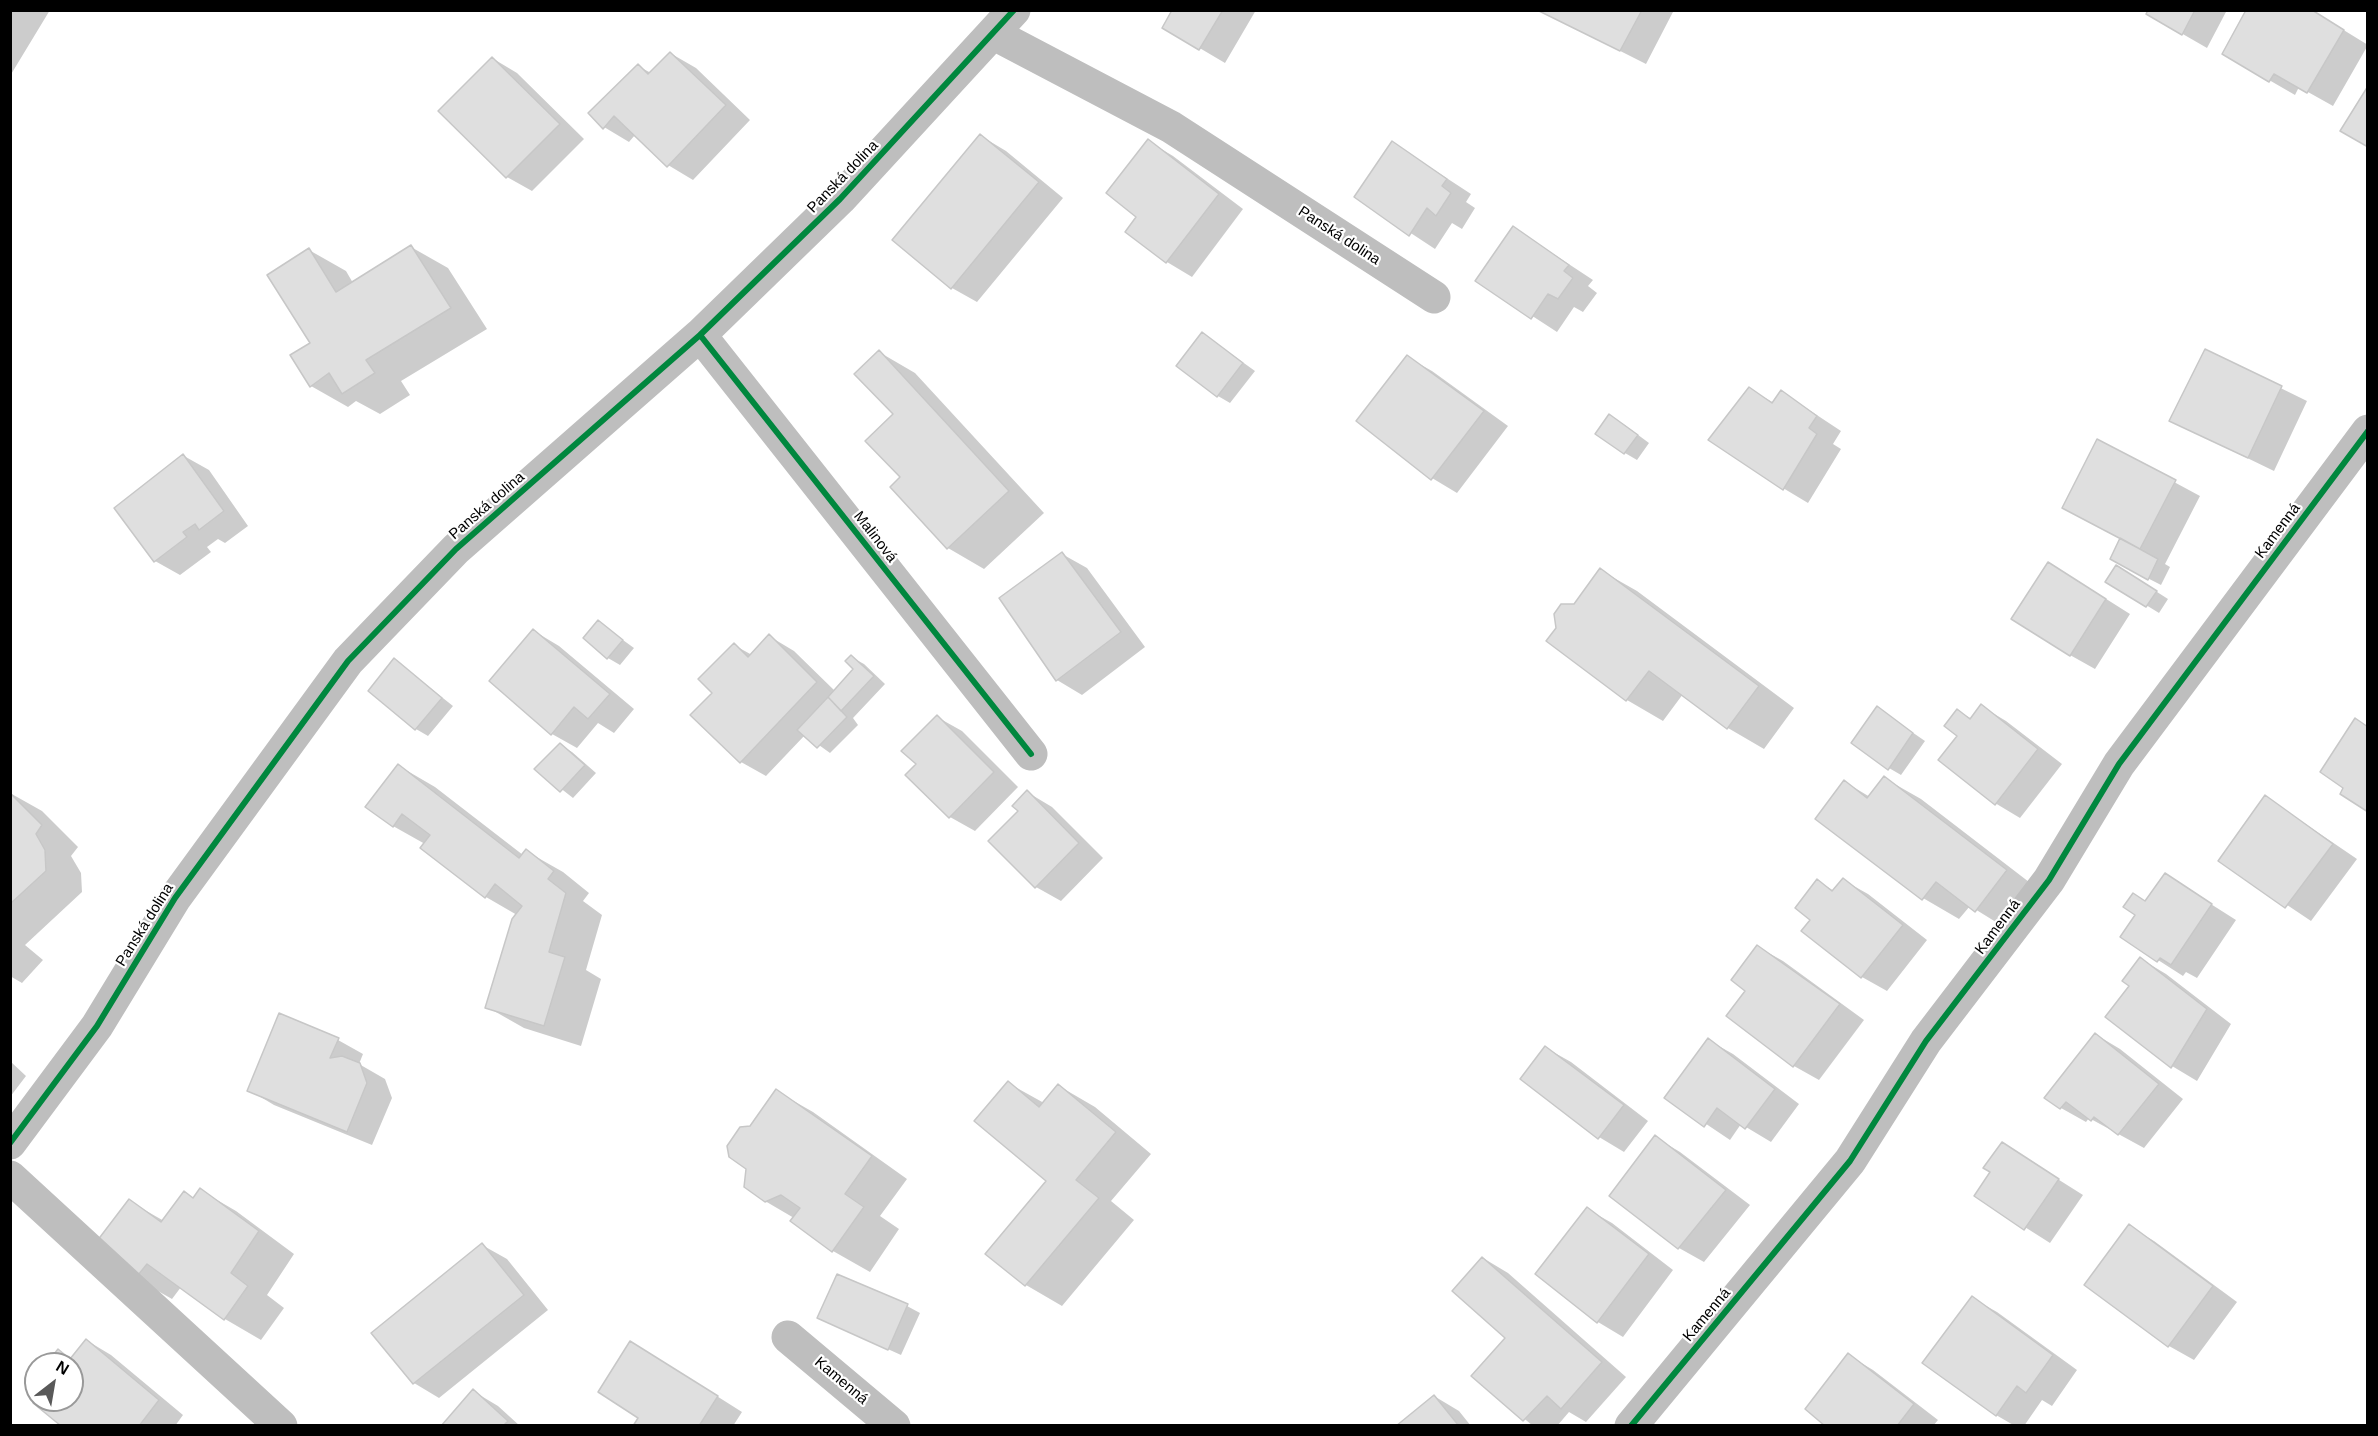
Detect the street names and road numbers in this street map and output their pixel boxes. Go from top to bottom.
street label: Panská dolina [804,137,882,217]
street label: Panská dolina [1295,203,1383,269]
street label: Panská dolina [446,468,528,544]
street label: Kamenná [2251,500,2305,562]
street label: Malinová [849,508,901,566]
street label: Panská dolina [112,880,178,970]
street label: Kamenná [1971,896,2025,958]
street label: Kamenná [1679,1285,1735,1345]
street label: Kamenná [811,1353,871,1409]

